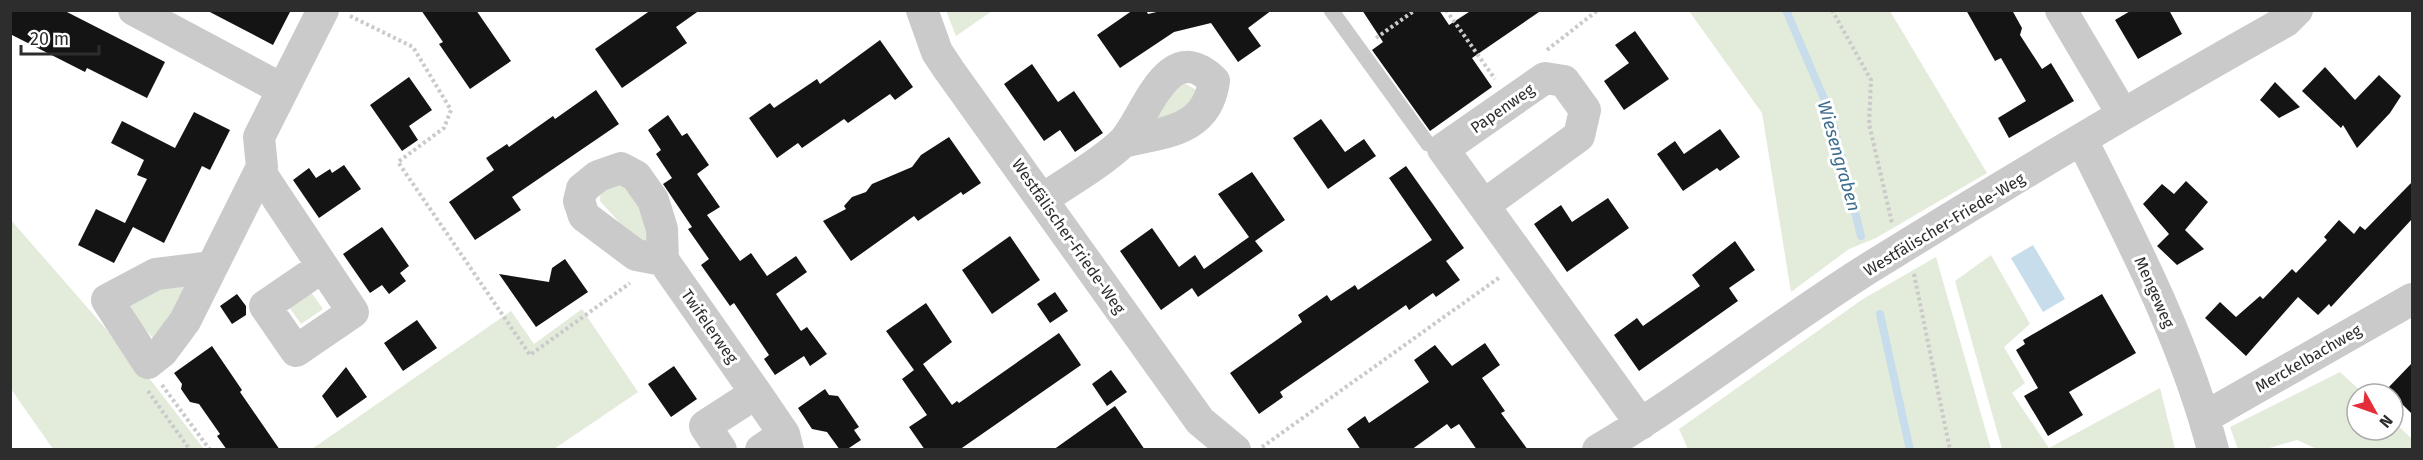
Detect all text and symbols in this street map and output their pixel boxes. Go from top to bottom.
scale bar [21,18,99,56]
text: 20 m [30,28,69,50]
street label: Papenweg [1467,79,1538,137]
water label: Wiesengraben [1813,98,1865,214]
street label: Westfälischer-Friede-Weg [1008,155,1130,318]
street label: Westfälischer-Friede-Weg [1860,168,2029,280]
street label: Mengeweg [2130,254,2179,331]
street label: Twifelerweg [677,286,742,367]
street label: Merckelbachweg [2252,320,2365,397]
north arrow [2345,382,2405,442]
text: N [2375,411,2397,431]

